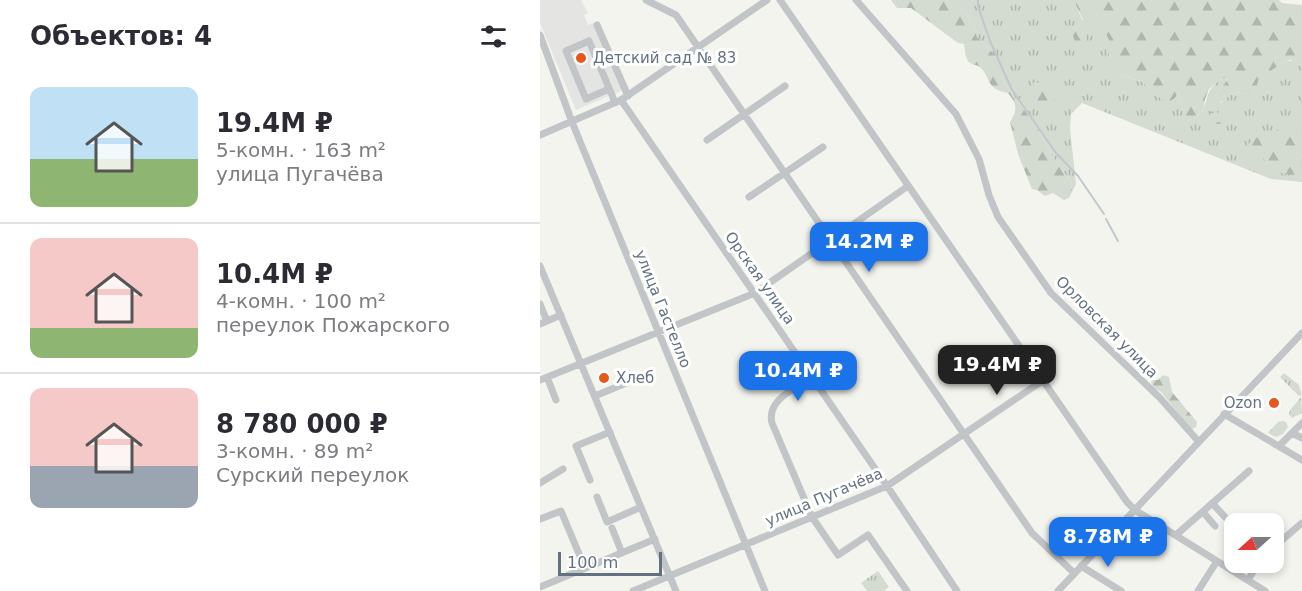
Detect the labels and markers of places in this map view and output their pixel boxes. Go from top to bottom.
place label: Детский сад № 83 [593,49,736,67]
marker: Детский сад № 83 [574,51,588,65]
pin: 14.2M ₽ [814,222,924,273]
pin: 19.4M ₽ [942,345,1052,396]
pin: 10.4M ₽ [743,351,853,402]
place label: Хлеб [616,369,654,387]
marker: Хлеб [597,371,611,385]
place label: Ozon [1224,394,1262,412]
marker: Ozon [1267,396,1281,410]
pin: 8.78M ₽ [1053,517,1163,568]

